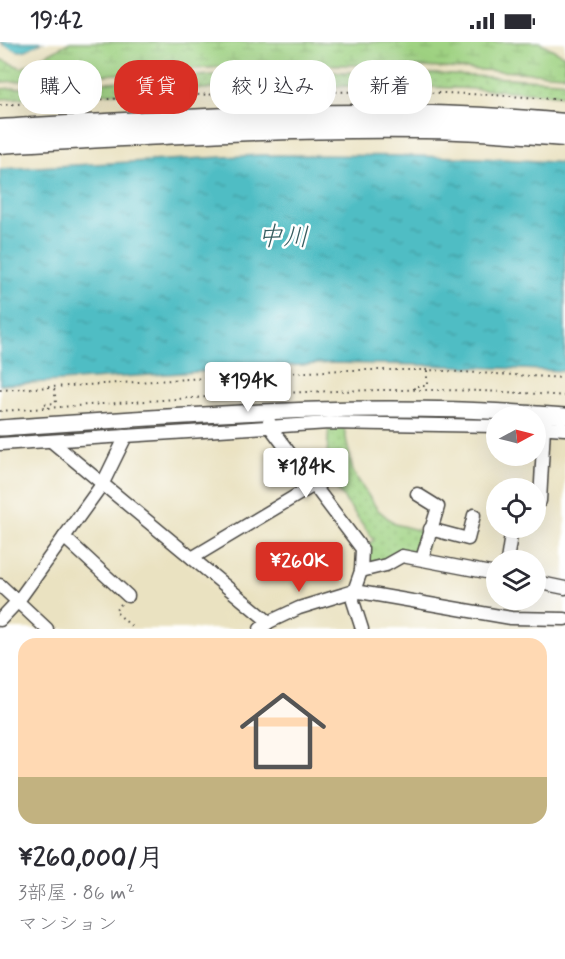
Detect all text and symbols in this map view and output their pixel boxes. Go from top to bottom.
text: 19:42 [30,7,83,35]
chip: 購入 [18,60,102,114]
chip: 賃貸 [114,60,198,114]
chip: 絞り込み [210,60,336,114]
chip: 新着 [348,60,432,114]
water label: 中川 [257,221,309,255]
pin: ¥194K [206,362,290,413]
text: ¥194K [219,368,277,395]
north arrow [486,406,546,466]
map controls [486,406,546,610]
pin: ¥184K [264,448,348,499]
text: ¥184K [277,454,335,481]
button: locate [486,478,546,538]
pin: ¥260K [257,542,341,593]
text: ¥260K [270,548,328,575]
button: layers [486,550,546,610]
icon: home [229,677,337,785]
text: ¥260,000/月 [18,842,164,876]
text: 3部屋 · 86 m² [18,880,135,907]
text: マンション [18,911,117,938]

